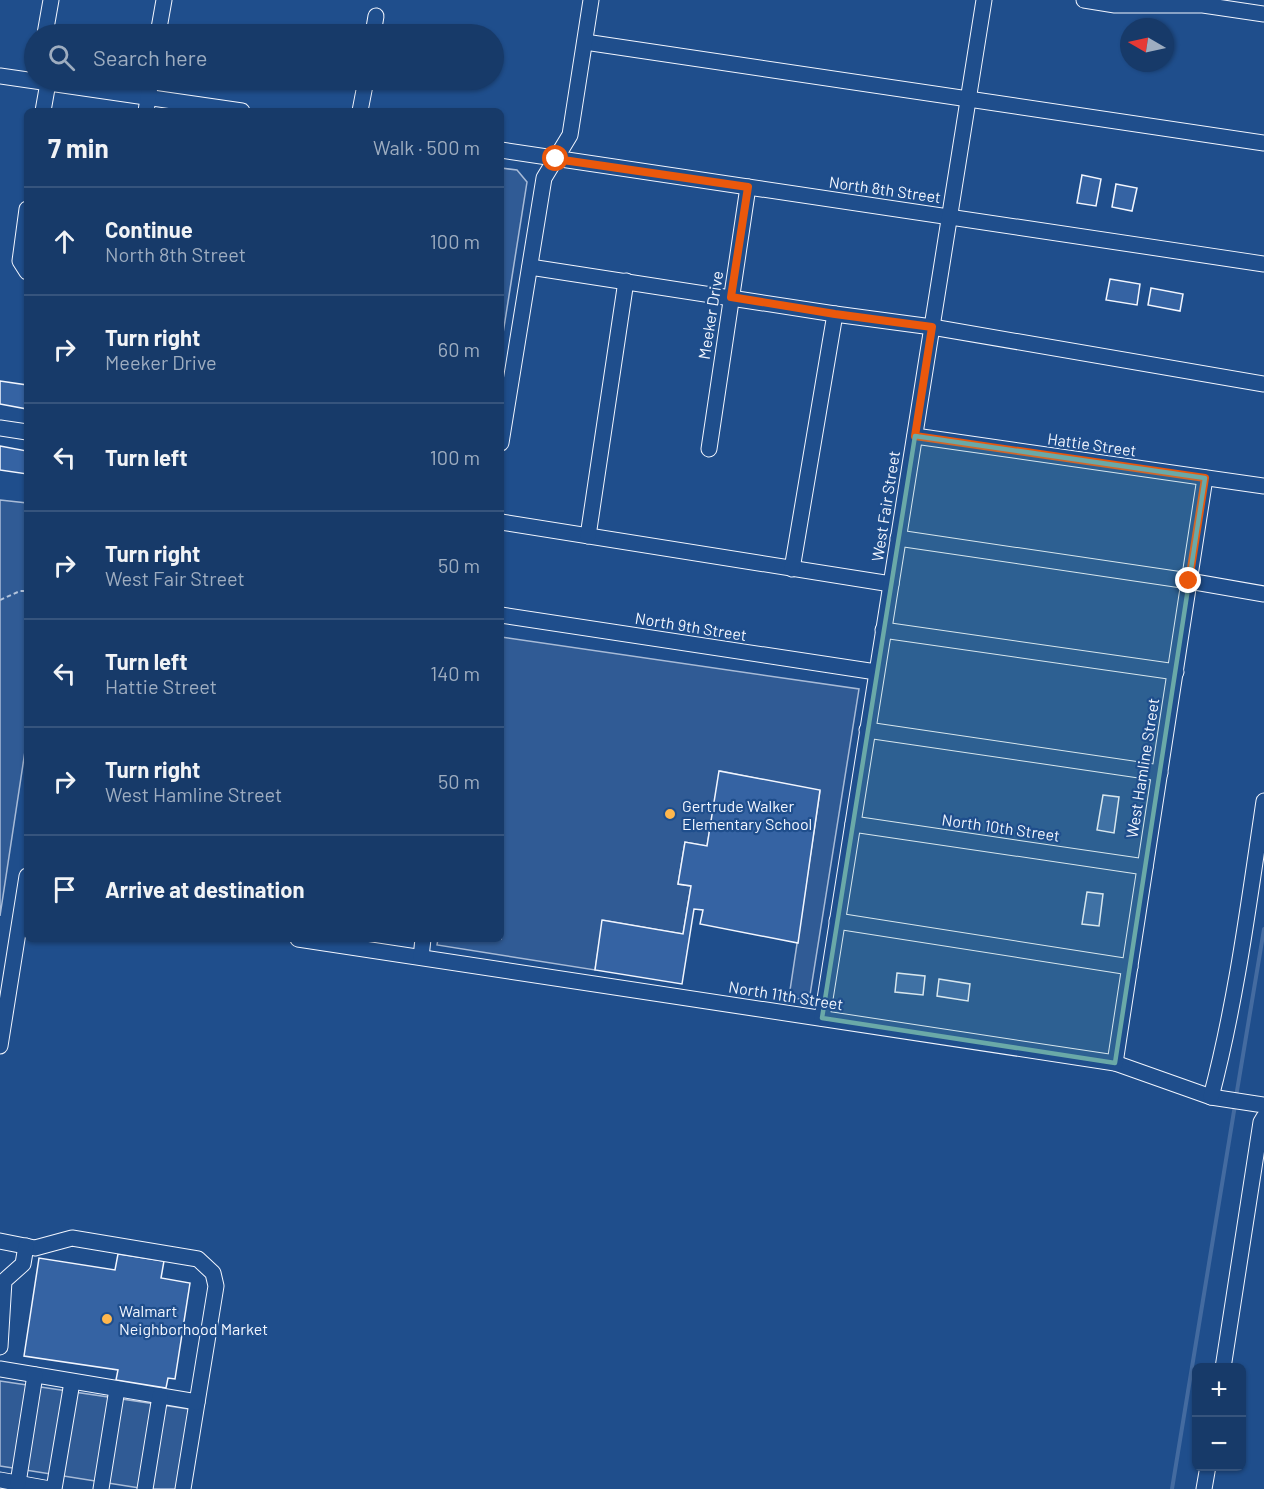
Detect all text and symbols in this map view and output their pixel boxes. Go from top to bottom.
north arrow [1120,18,1174,72]
search box [24,24,504,90]
icon: search [45,41,78,74]
text: Search here [93,44,207,70]
text: 7 min [48,132,109,163]
text: Walk · 500 m [373,135,480,159]
route start [542,145,568,171]
street label: North 8th Street [828,172,942,206]
text: Continue [105,216,193,242]
icon: ahead [48,225,81,258]
text: 100 m [430,229,480,253]
text: North 8th Street [105,242,246,266]
street label: Meeker Drive [694,269,726,361]
text: Turn right [105,324,200,350]
icon: right [48,333,81,366]
text: 60 m [438,337,480,361]
text: Meeker Drive [105,350,217,374]
street label: Hattie Street [1046,428,1138,460]
icon: left [48,441,81,474]
text: Turn left [105,444,188,470]
text: 100 m [430,445,480,469]
street label: West Fair Street [867,449,903,563]
text: Turn right [105,540,200,566]
icon: right [48,549,81,582]
text: 50 m [438,553,480,577]
text: West Fair Street [105,566,245,590]
route end [1175,567,1201,593]
street label: North 9th Street [634,608,748,644]
text: Turn left [105,648,188,674]
icon: left [48,657,81,690]
text: 140 m [430,661,480,685]
text: Hattie Street [105,674,217,698]
street label: West Hamline Street [1122,696,1162,840]
text: Turn right [105,756,200,782]
icon: right [48,765,81,798]
text: 50 m [438,769,480,793]
text: West Hamline Street [105,782,282,806]
place label: Gertrude Walker Elementary School [682,796,812,833]
marker: Gertrude Walker Elementary School [663,807,677,821]
street label: North 10th Street [941,809,1061,845]
icon: arrive [48,873,81,906]
text: Arrive at destination [105,876,304,902]
street label: North 11th Street [727,977,845,1013]
place label: Walmart Neighborhood Market [119,1301,268,1338]
marker: Walmart Neighborhood Market [100,1312,114,1326]
map controls [1192,1363,1246,1471]
button: + [1192,1363,1246,1417]
button: − [1192,1417,1246,1471]

